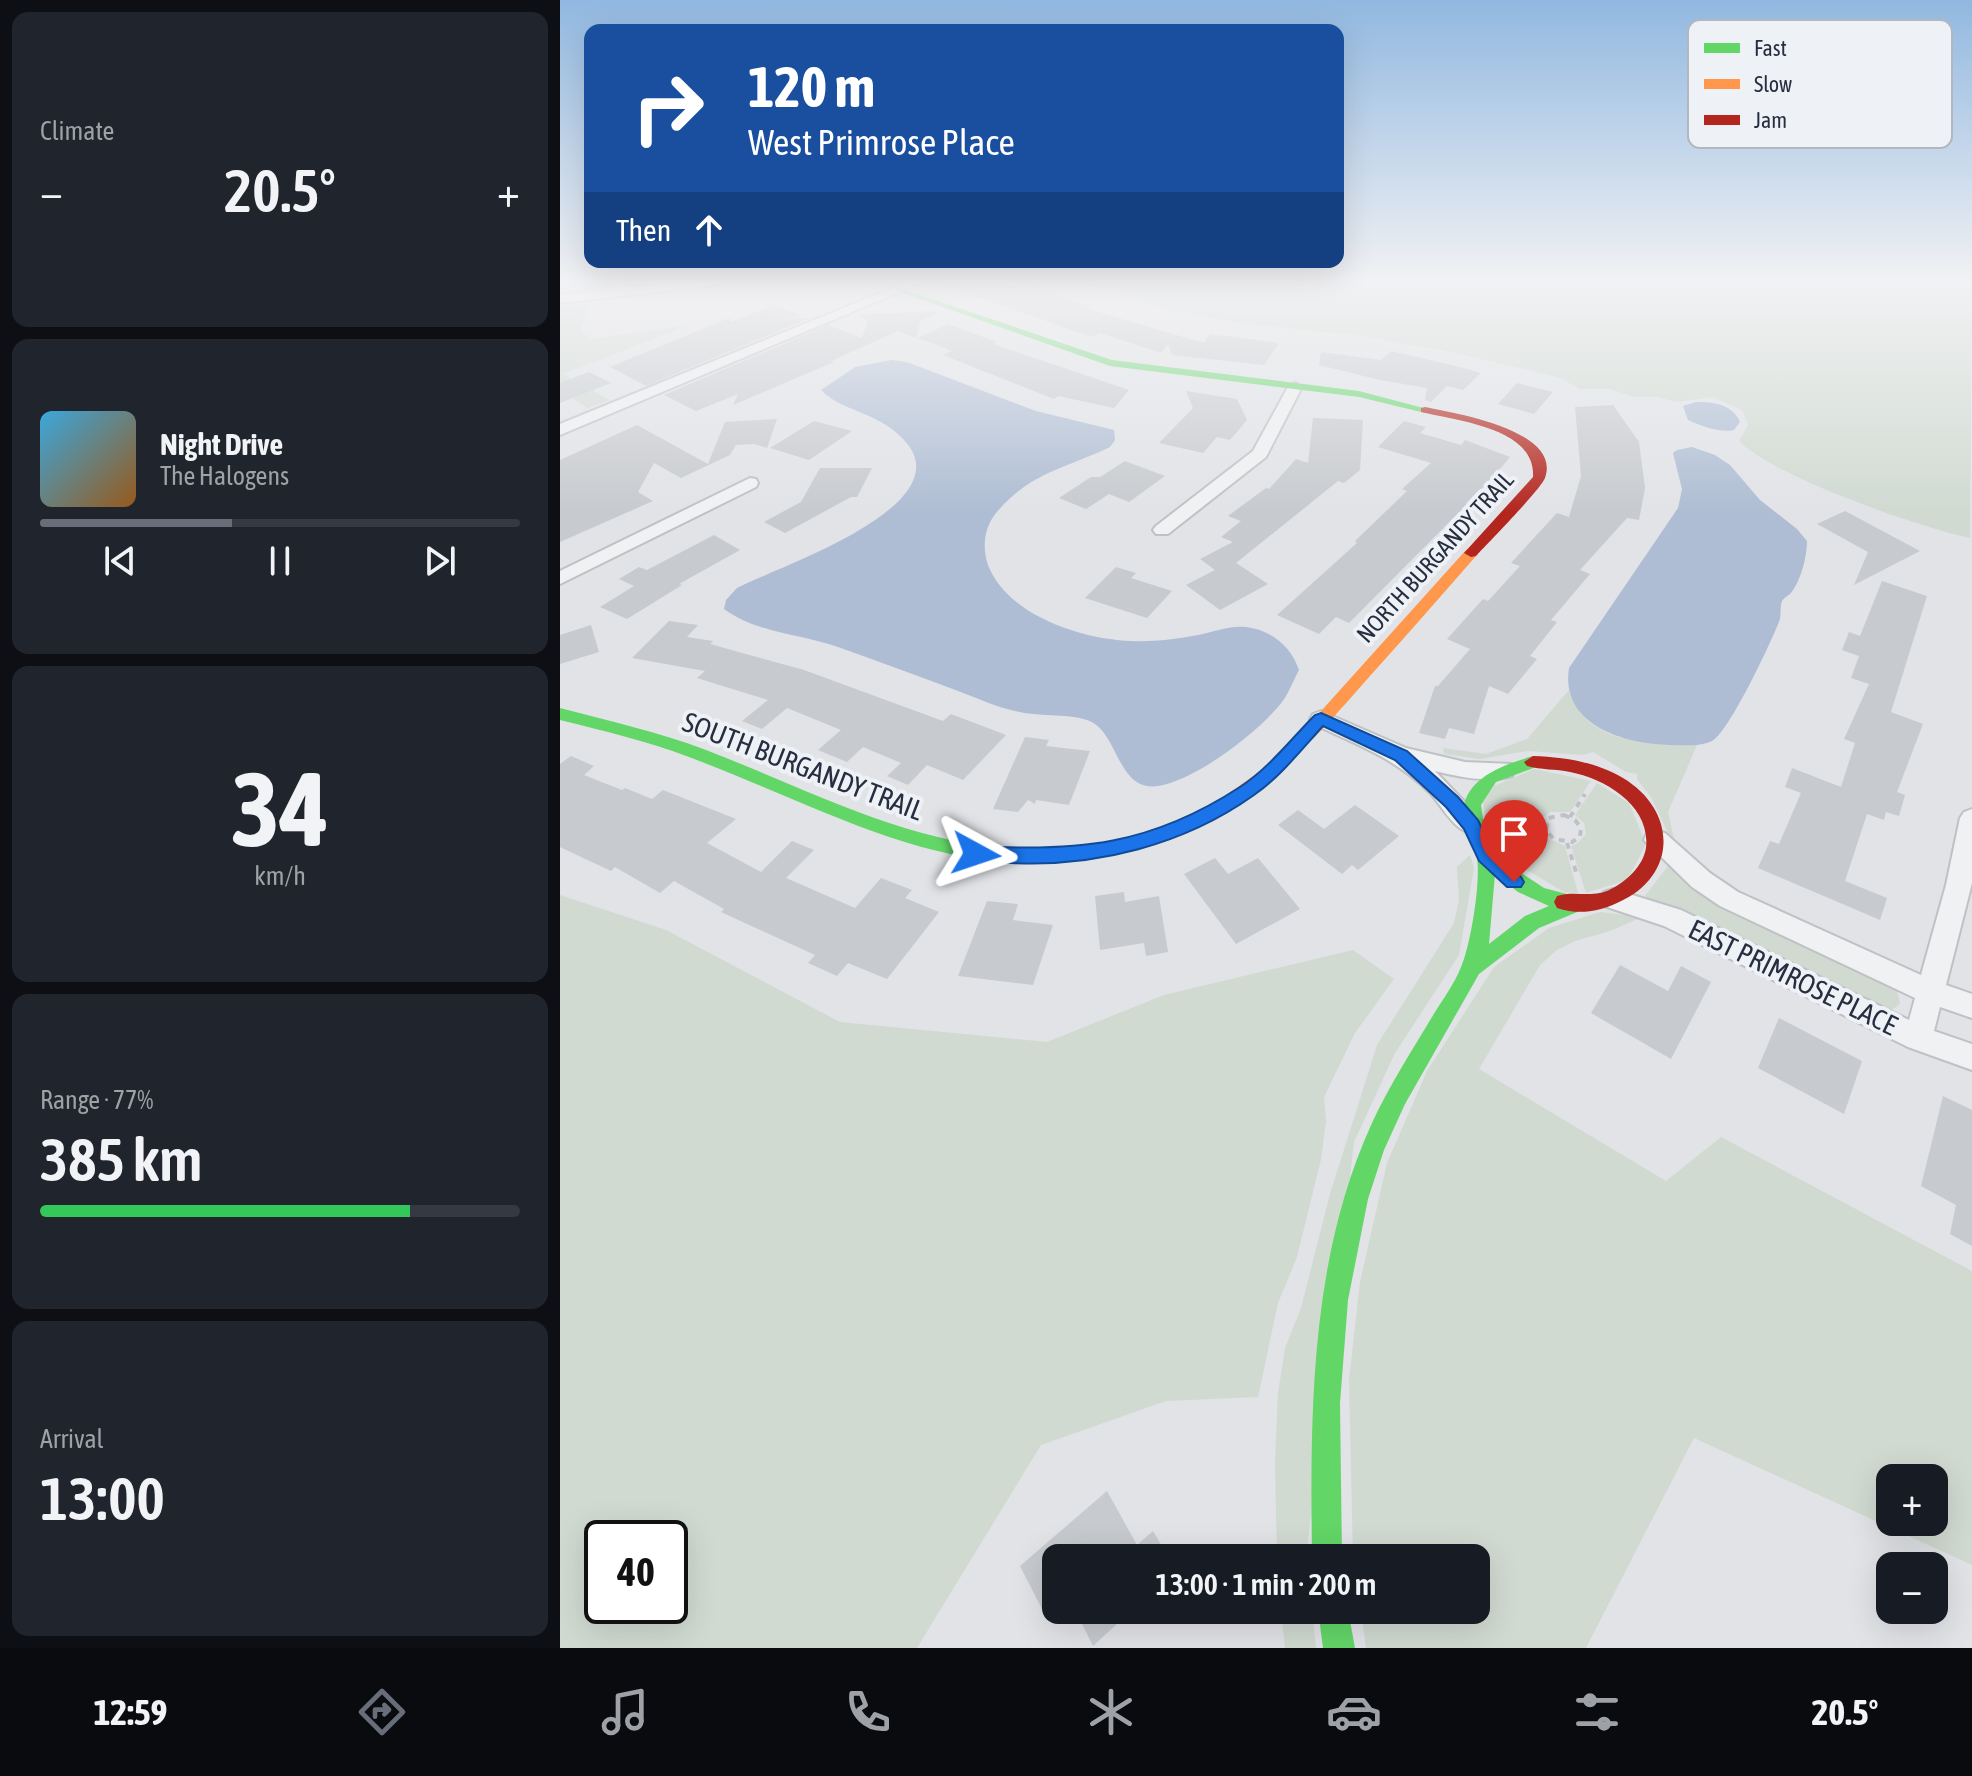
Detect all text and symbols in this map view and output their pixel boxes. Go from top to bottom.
legend [1688,20,1952,148]
text: Fast [1754,35,1787,61]
text: 120 m [748,55,875,119]
icon: right [616,56,720,160]
text: Slow [1754,71,1792,97]
text: Jam [1754,107,1787,133]
text: Climate [40,116,114,146]
text: West Primrose Place [748,121,1015,163]
text: 20.5° [224,156,336,225]
text: − [40,166,63,216]
text: + [497,166,520,216]
icon: ahead [687,208,731,252]
text: Then [616,213,671,247]
text: Night Drive [160,427,283,461]
text: The Halogens [160,461,289,491]
street label: NORTH BURGANDY TRAIL [1351,466,1519,648]
icon: previous [98,539,142,583]
icon: pause [258,539,302,583]
icon: next [418,539,462,583]
street label: SOUTH BURGANDY TRAIL [678,705,928,827]
text: 34 [231,749,329,868]
pin [1480,800,1548,882]
position arrow [934,812,1018,896]
icon: arrive [1492,812,1536,856]
text: km/h [254,861,306,891]
street label: EAST PRIMROSE PLACE [1684,913,1902,1041]
text: Range · 77% [40,1085,153,1115]
text: 385 km [40,1125,202,1194]
text: Arrival [40,1424,104,1454]
text: 13:00 [40,1464,165,1533]
map controls [1876,1464,1948,1624]
button: + [1876,1464,1948,1536]
speed limit sign: 40 [584,1520,688,1624]
button: − [1876,1552,1948,1624]
text: 13:00 · 1 min · 200 m [1156,1567,1376,1601]
icon: directions [354,1684,410,1740]
icon: music [597,1684,653,1740]
icon: phone [840,1684,896,1740]
icon: climate [1083,1684,1139,1740]
icon: car [1326,1684,1382,1740]
icon: filters [1569,1684,1625,1740]
text: 12:59 [93,1691,168,1733]
text: 20.5° [1811,1691,1879,1733]

